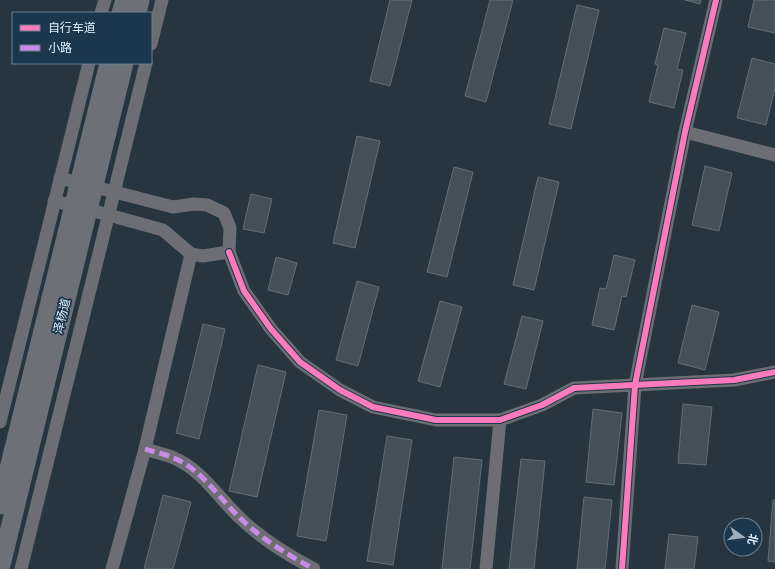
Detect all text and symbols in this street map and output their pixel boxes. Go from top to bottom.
legend [12,12,152,64]
text: 自行车道 [48,20,96,35]
text: 小路 [48,40,72,55]
street label: 泽杨道 [50,297,73,335]
north arrow [723,517,763,557]
text: 北 [745,532,761,546]

